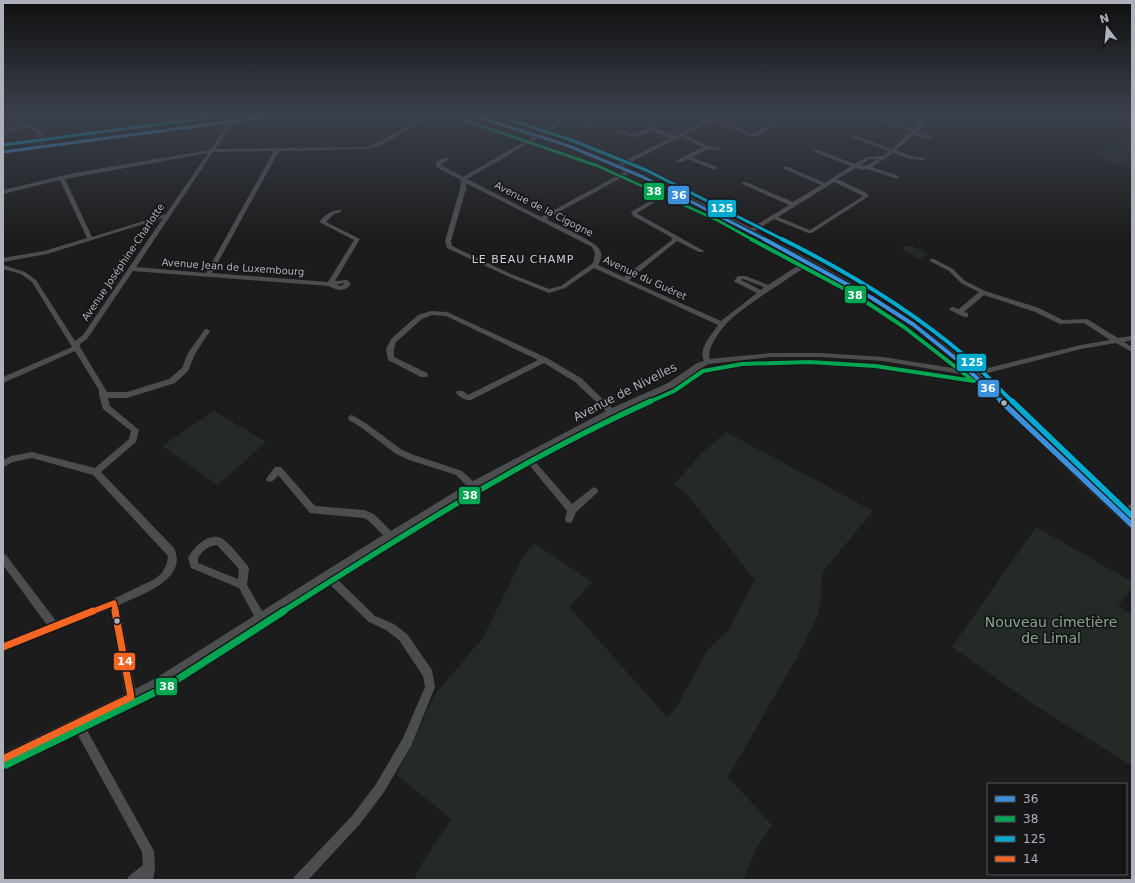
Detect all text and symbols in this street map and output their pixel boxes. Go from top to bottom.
north arrow [1087,8,1127,48]
text: N [1098,11,1111,26]
street label: Avenue de la Cigogne [493,179,595,239]
line badge: 38 [643,182,665,201]
text: 38 [646,185,662,198]
line badge: 36 [667,185,690,205]
text: 36 [671,189,687,202]
line badge: 125 [707,199,737,218]
street label: Avenue Joséphine-Charlotte [80,201,166,323]
text: 125 [711,202,733,215]
district label: LE BEAU CHAMP [472,253,574,266]
street label: Avenue du Guéret [602,254,688,302]
street label: Avenue Jean de Luxembourg [161,257,305,277]
line badge: 38 [844,285,867,304]
text: 38 [847,289,863,302]
line badge: 125 [956,353,987,372]
text: 125 [961,356,983,369]
street label: Avenue de Nivelles [571,360,679,424]
line badge: 36 [977,379,1000,398]
text: 36 [980,382,996,395]
unlabelled marker [999,398,1009,408]
line badge: 38 [458,486,481,505]
text: 38 [462,489,478,502]
park label: Nouveau cimetière de Limal [985,614,1117,646]
unlabelled marker [112,616,122,626]
line badge: 14 [113,652,136,671]
text: 14 [117,655,133,668]
line badge: 38 [155,677,178,696]
text: 38 [159,680,175,693]
legend [987,783,1127,875]
text: 36 [1023,792,1038,806]
text: 38 [1023,812,1038,826]
text: 125 [1023,832,1046,846]
text: 14 [1023,852,1038,866]

